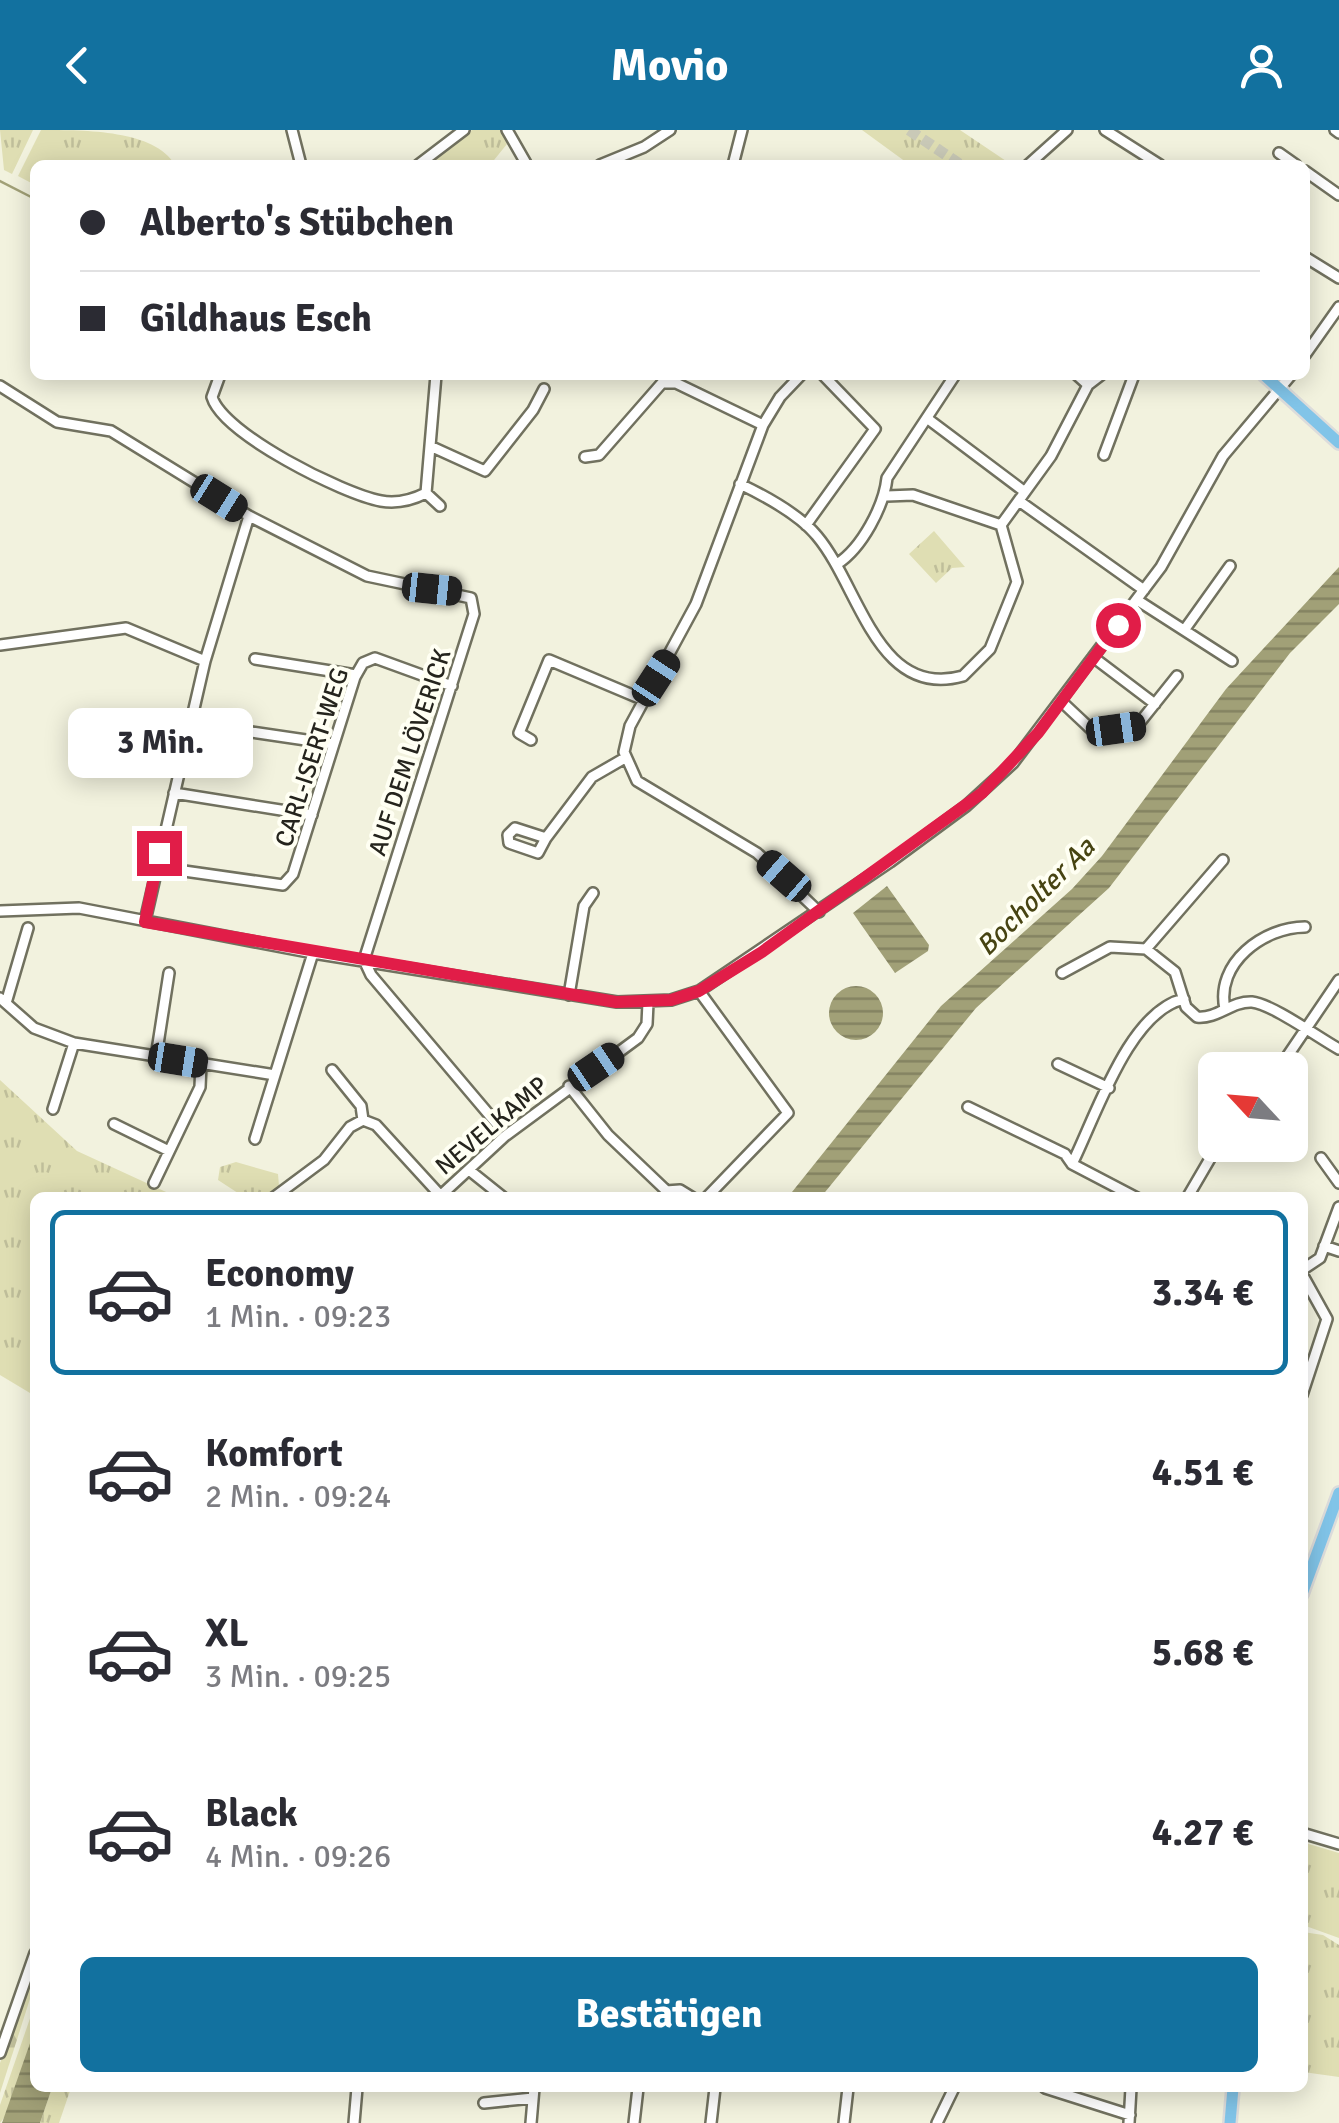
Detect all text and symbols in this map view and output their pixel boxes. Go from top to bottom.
icon: back [50,38,105,93]
text: Movio [610,38,729,93]
icon: person [1234,38,1289,93]
text: Alberto's Stübchen [140,199,454,246]
text: Gildhaus Esch [140,295,372,342]
car [186,469,252,527]
car [401,571,463,607]
route start [1096,603,1141,648]
street label: AUF DEM LÖVERICK [361,645,458,859]
car [627,645,685,711]
street label: CARL-ISERT-WEG [268,664,355,851]
callout: 3 Min. [66,708,252,778]
car [1084,710,1148,748]
text: 3 Min. [117,723,204,762]
water label: Bocholter Aa [969,830,1103,963]
route end [137,831,182,876]
car [752,845,816,907]
car [563,1038,629,1096]
car [146,1040,210,1080]
north arrow [1198,1052,1308,1162]
map controls [1198,1052,1308,1162]
street label: NEVELKAMP [429,1069,554,1181]
icon: car [85,1248,175,1338]
text: Economy [205,1250,354,1297]
text: 3.34 € [1152,1269,1253,1316]
text: 1 Min. · 09:23 [205,1297,391,1336]
icon: car [85,1428,175,1518]
text: Komfort [205,1430,343,1477]
text: 4.51 € [1152,1449,1253,1496]
text: 2 Min. · 09:24 [205,1477,391,1516]
icon: car [85,1608,175,1698]
text: XL [205,1610,248,1657]
text: 5.68 € [1152,1629,1253,1676]
text: 3 Min. · 09:25 [205,1657,391,1696]
icon: car [85,1788,175,1878]
text: Black [205,1790,298,1837]
text: 4.27 € [1152,1809,1253,1856]
text: 4 Min. · 09:26 [205,1837,391,1876]
button: Bestätigen [80,1957,1258,2072]

